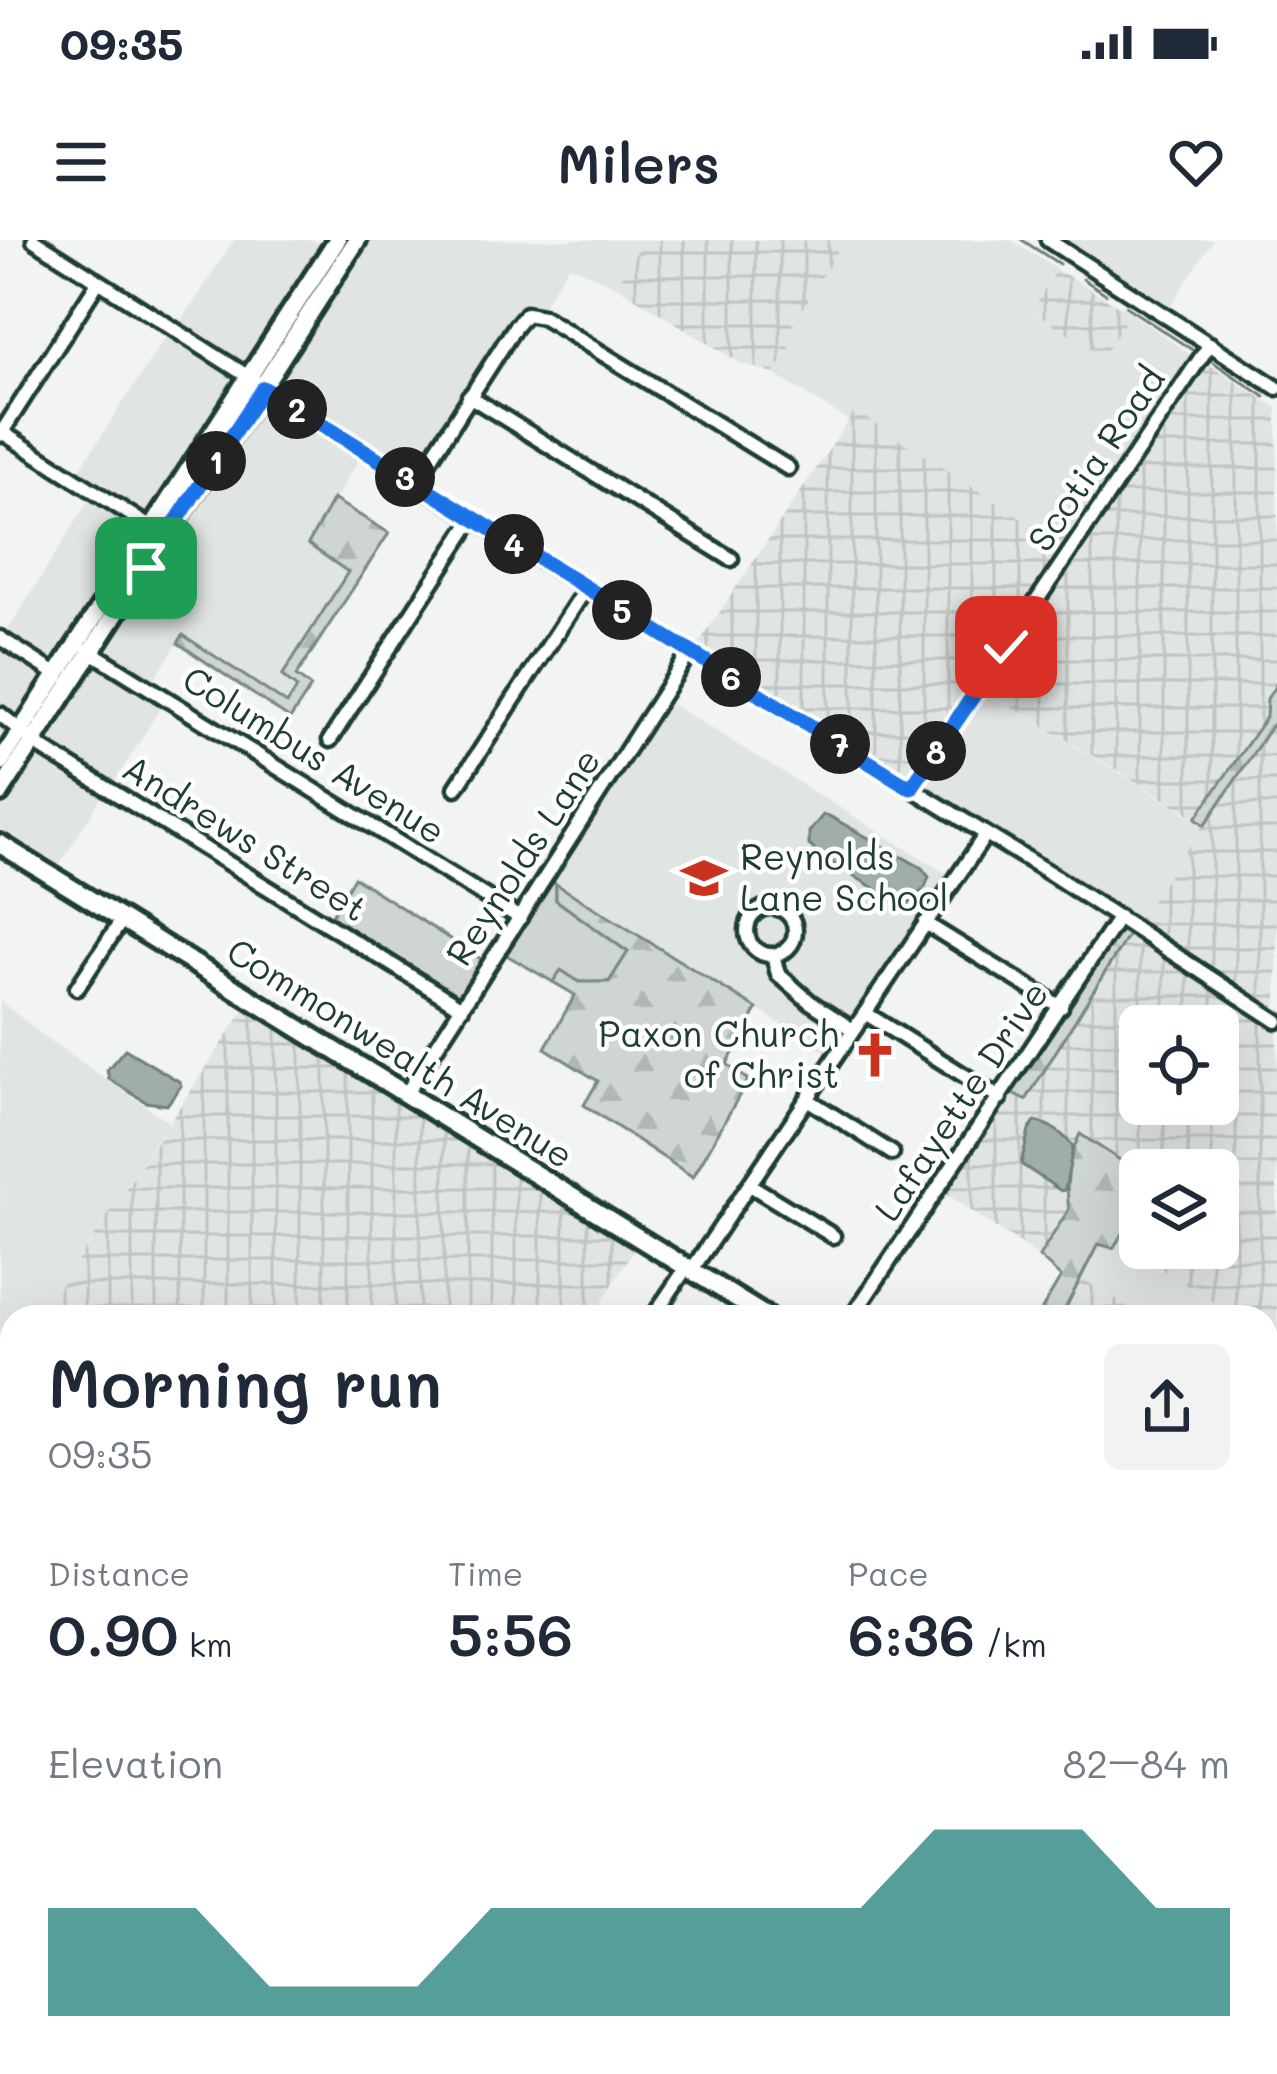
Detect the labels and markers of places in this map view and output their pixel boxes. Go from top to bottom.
pin: 2 [267,379,327,439]
pin: 1 [186,431,246,491]
pin: 3 [375,447,435,507]
pin: 4 [484,514,544,574]
pin [95,517,197,619]
pin: 5 [592,580,652,640]
pin [955,596,1057,698]
pin: 6 [701,647,761,707]
pin: 7 [810,714,870,774]
pin: 8 [906,721,966,781]
place label: Reynolds Lane School [740,832,949,920]
school or university icon: Reynolds Lane School [679,853,729,903]
place label: Paxon Church of Christ [598,1009,839,1097]
church icon: Paxon Church of Christ [850,1030,900,1080]

